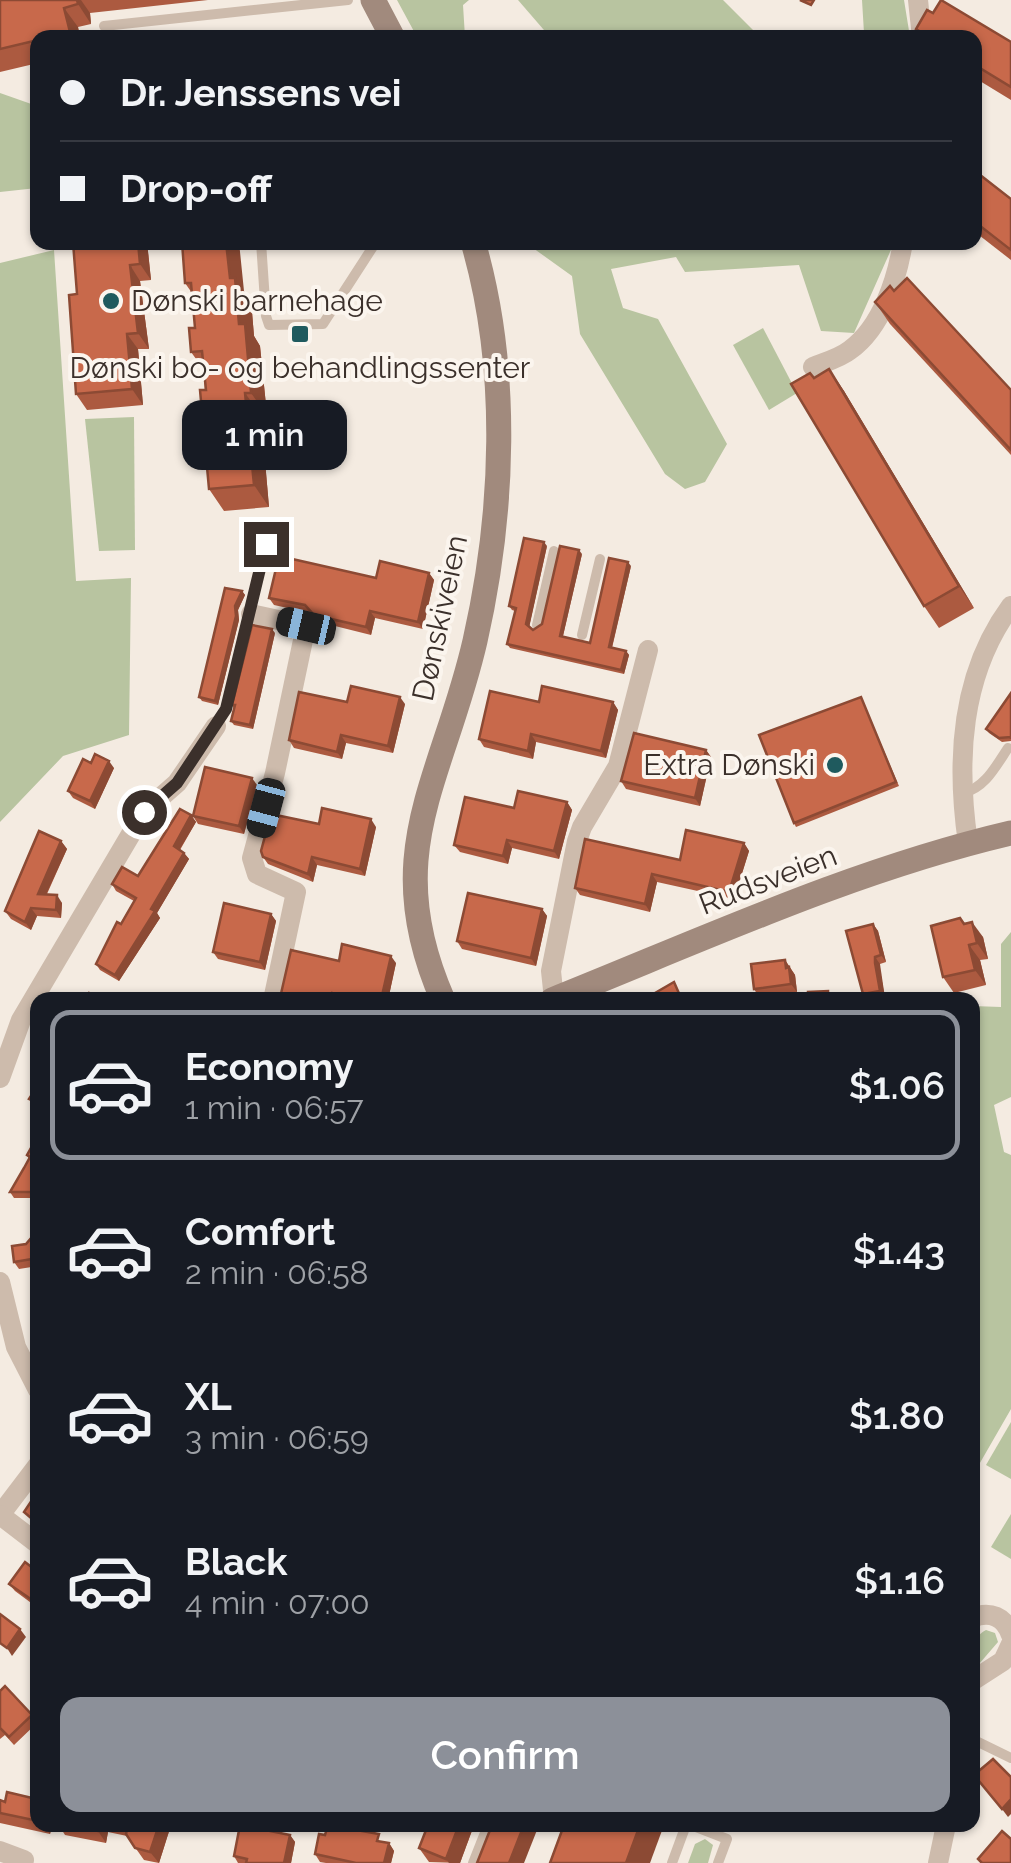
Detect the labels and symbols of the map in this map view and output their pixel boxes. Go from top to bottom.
place label: Dønski barnehage [131,283,383,318]
marker: Dønski barnehage [100,290,122,312]
marker: Dønski bo- og behandlingssenter [289,323,311,345]
place label: Dønski bo- og behandlingssenter [70,350,531,385]
callout: 1 min [184,399,348,469]
route end [244,522,289,567]
street label: Dønskiveien [405,532,474,704]
car [273,605,339,647]
place label: Extra Dønski [643,747,815,782]
marker: Extra Dønski [824,754,846,776]
car [244,775,288,841]
route start [122,790,167,835]
street label: Rudsveien [694,837,842,922]

